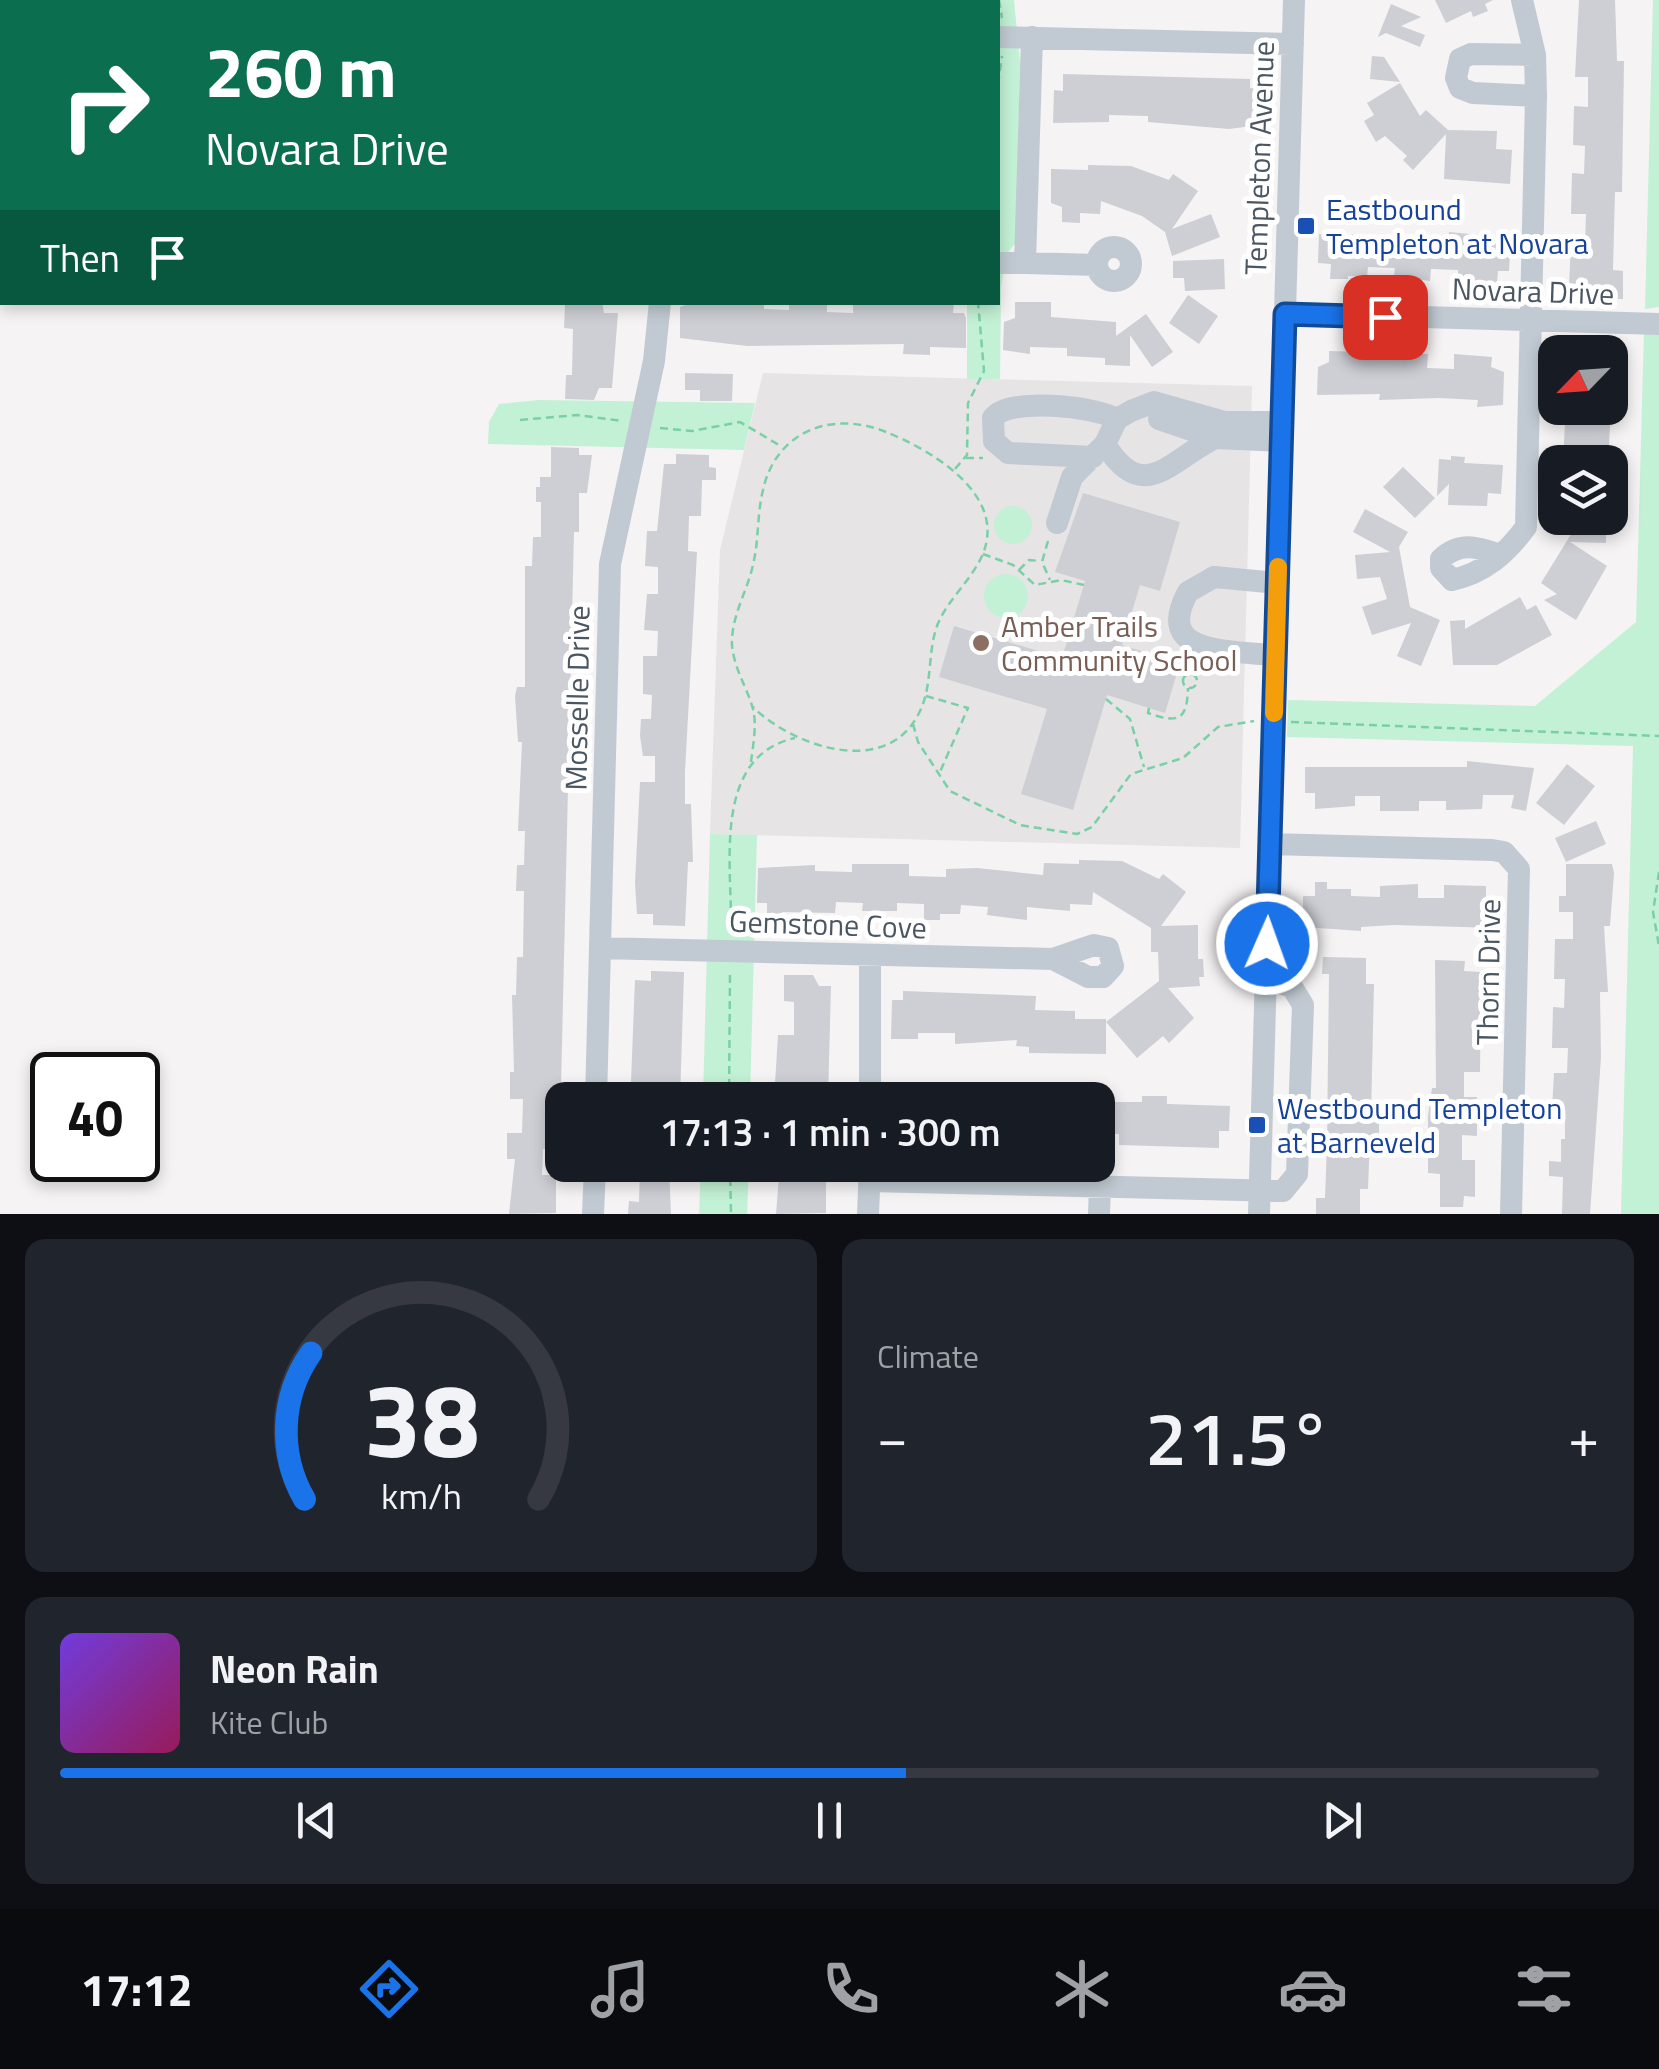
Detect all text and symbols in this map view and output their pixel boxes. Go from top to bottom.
text: 260 m [205,18,397,124]
icon: right [40,40,170,170]
street label: Templeton Avenue [1232,40,1286,276]
text: Novara Drive [205,114,449,182]
place label: Eastbound Templeton at Novara [1326,186,1589,266]
marker: Eastbound Templeton at Novara [1295,215,1317,237]
text: Then [40,229,120,287]
icon: arrive [140,230,195,285]
street label: Novara Drive [1451,265,1615,317]
pin [1343,275,1428,360]
icon: arrive [1358,290,1413,345]
north arrow [1538,335,1628,425]
map controls [1538,335,1628,535]
button: layers [1538,445,1628,535]
place label: Amber Trails Community School [1001,603,1237,683]
street label: Mosselle Drive [552,605,602,791]
marker: Amber Trails Community School [970,632,992,654]
position arrow [1215,892,1319,996]
street label: Gemstone Cove [728,898,928,950]
street label: Thorn Drive [1464,898,1512,1046]
speed limit sign: 40 [30,1052,160,1182]
place label: Westbound Templeton at Barneveld [1277,1085,1562,1165]
text: 17:13 · 1 min · 300 m [659,1103,1001,1161]
marker: Westbound Templeton at Barneveld [1246,1114,1268,1136]
text: Climate [877,1332,979,1380]
text: 38 [363,1339,479,1497]
text: 21.5° [1145,1380,1331,1494]
text: − [877,1395,908,1478]
text: + [1568,1395,1599,1478]
text: km/h [381,1468,461,1523]
text: Neon Rain [210,1640,379,1698]
text: Kite Club [210,1698,328,1746]
icon: previous [289,1793,344,1848]
icon: pause [802,1793,857,1848]
icon: next [1315,1793,1370,1848]
icon: directions [354,1954,424,2024]
icon: music [585,1954,655,2024]
icon: phone [816,1954,886,2024]
icon: climate [1047,1954,1117,2024]
icon: car [1278,1954,1348,2024]
icon: filters [1509,1954,1579,2024]
text: 17:12 [80,1955,193,2023]

